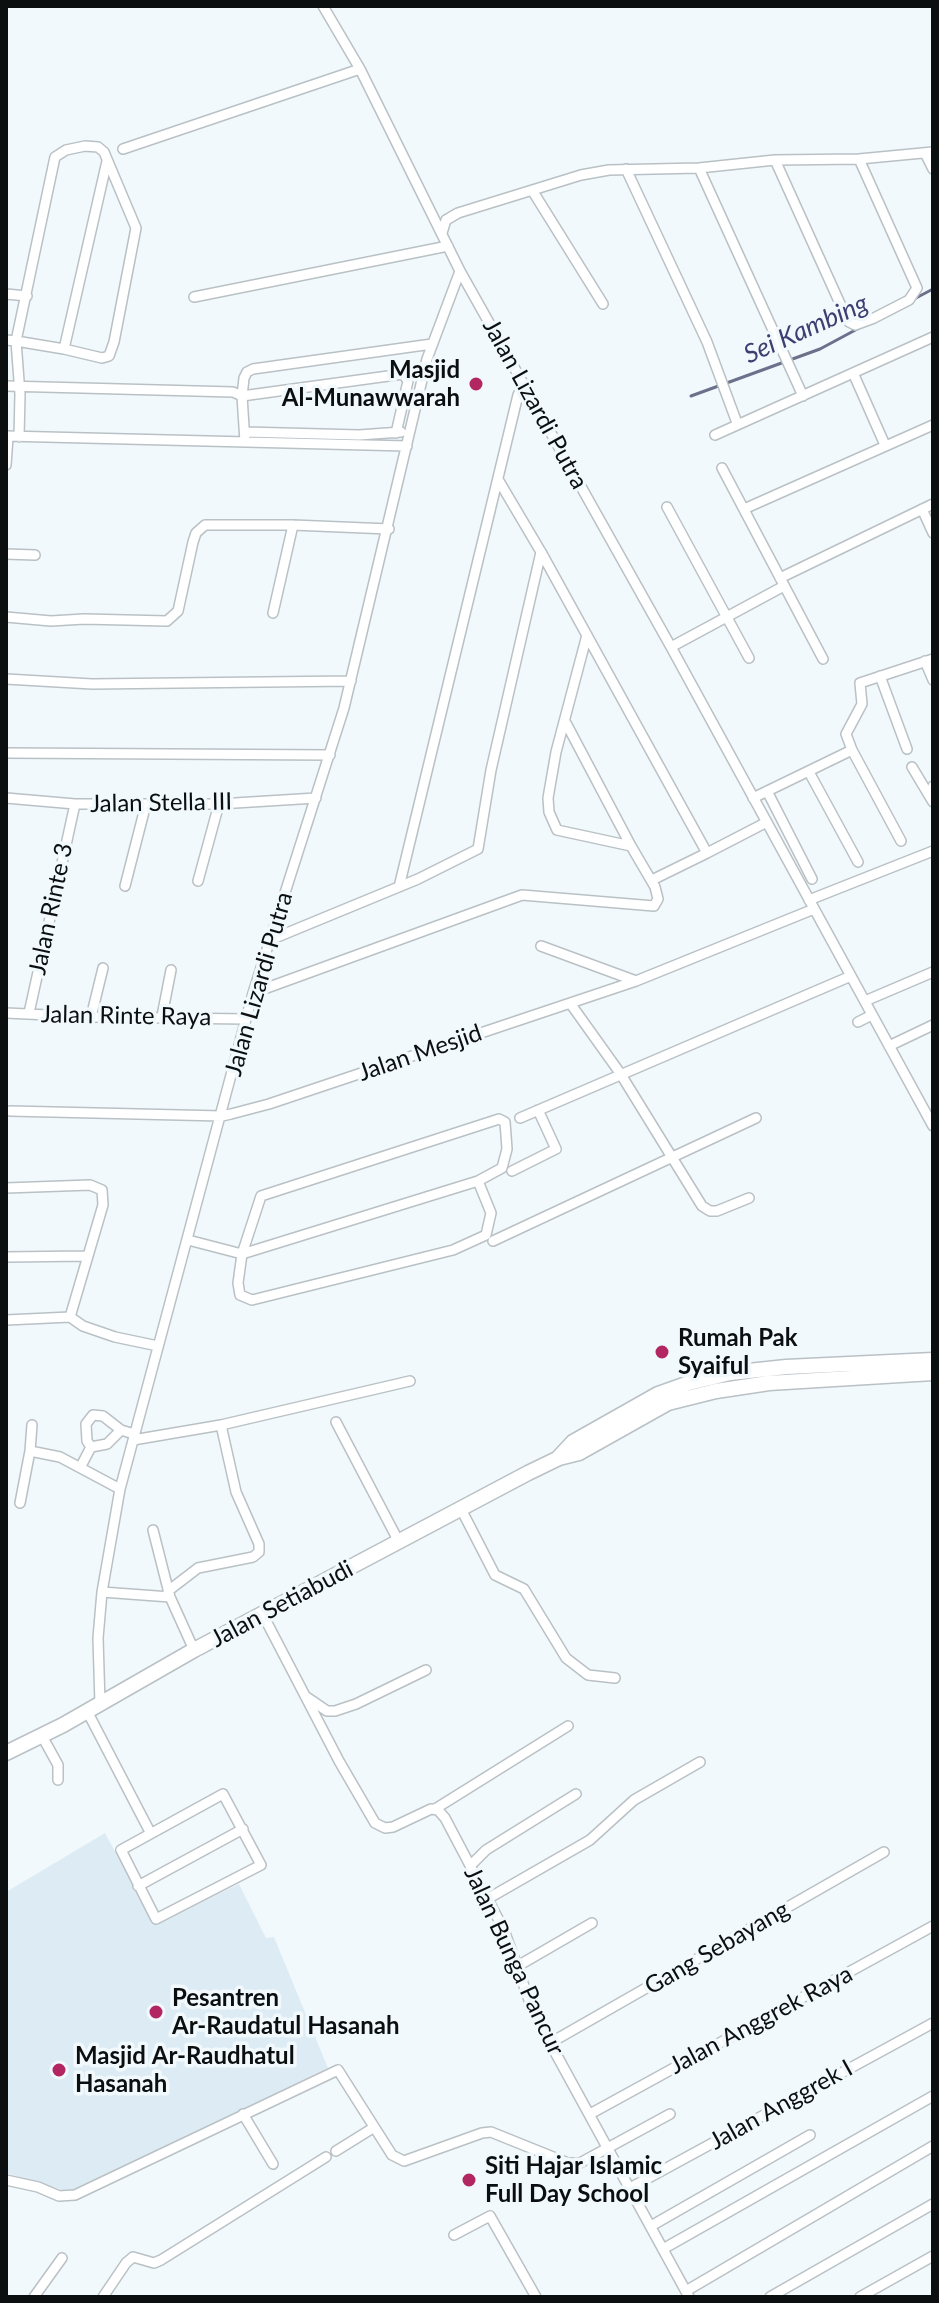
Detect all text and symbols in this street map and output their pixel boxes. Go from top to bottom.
water label: Sei Kambing [739,288,873,370]
street label: Jalan Lizardi Putra [476,314,594,494]
place label: Masjid Al-Munawwarah [282,356,460,412]
marker: Masjid Al-Munawwarah [467,375,485,393]
street label: Jalan Stella III [90,787,232,819]
street label: Jalan Rinte 3 [23,841,79,977]
street label: Jalan Lizardi Putra [219,889,299,1079]
street label: Jalan Rinte Raya [41,1000,211,1032]
street label: Jalan Mesjid [354,1018,486,1088]
place label: Rumah Pak Syaiful [678,1324,798,1380]
marker: Rumah Pak Syaiful [653,1343,671,1361]
street label: Jalan Setiabudi [206,1554,358,1654]
street label: Jalan Bunga Pancur [458,1862,570,2060]
street label: Gang Sebayang [640,1895,794,2001]
street label: Jalan Anggrek Raya [665,1960,857,2080]
place label: Pesantren Ar-Raudatul Hasanah [172,1984,399,2040]
marker: Pesantren Ar-Raudatul Hasanah [147,2003,165,2021]
place label: Masjid Ar-Raudhatul Hasanah [75,2042,295,2098]
street label: Jalan Anggrek I [704,2054,858,2156]
marker: Masjid Ar-Raudhatul Hasanah [50,2061,68,2079]
place label: Siti Hajar Islamic Full Day School [485,2152,662,2208]
marker: Siti Hajar Islamic Full Day School [460,2171,478,2189]

